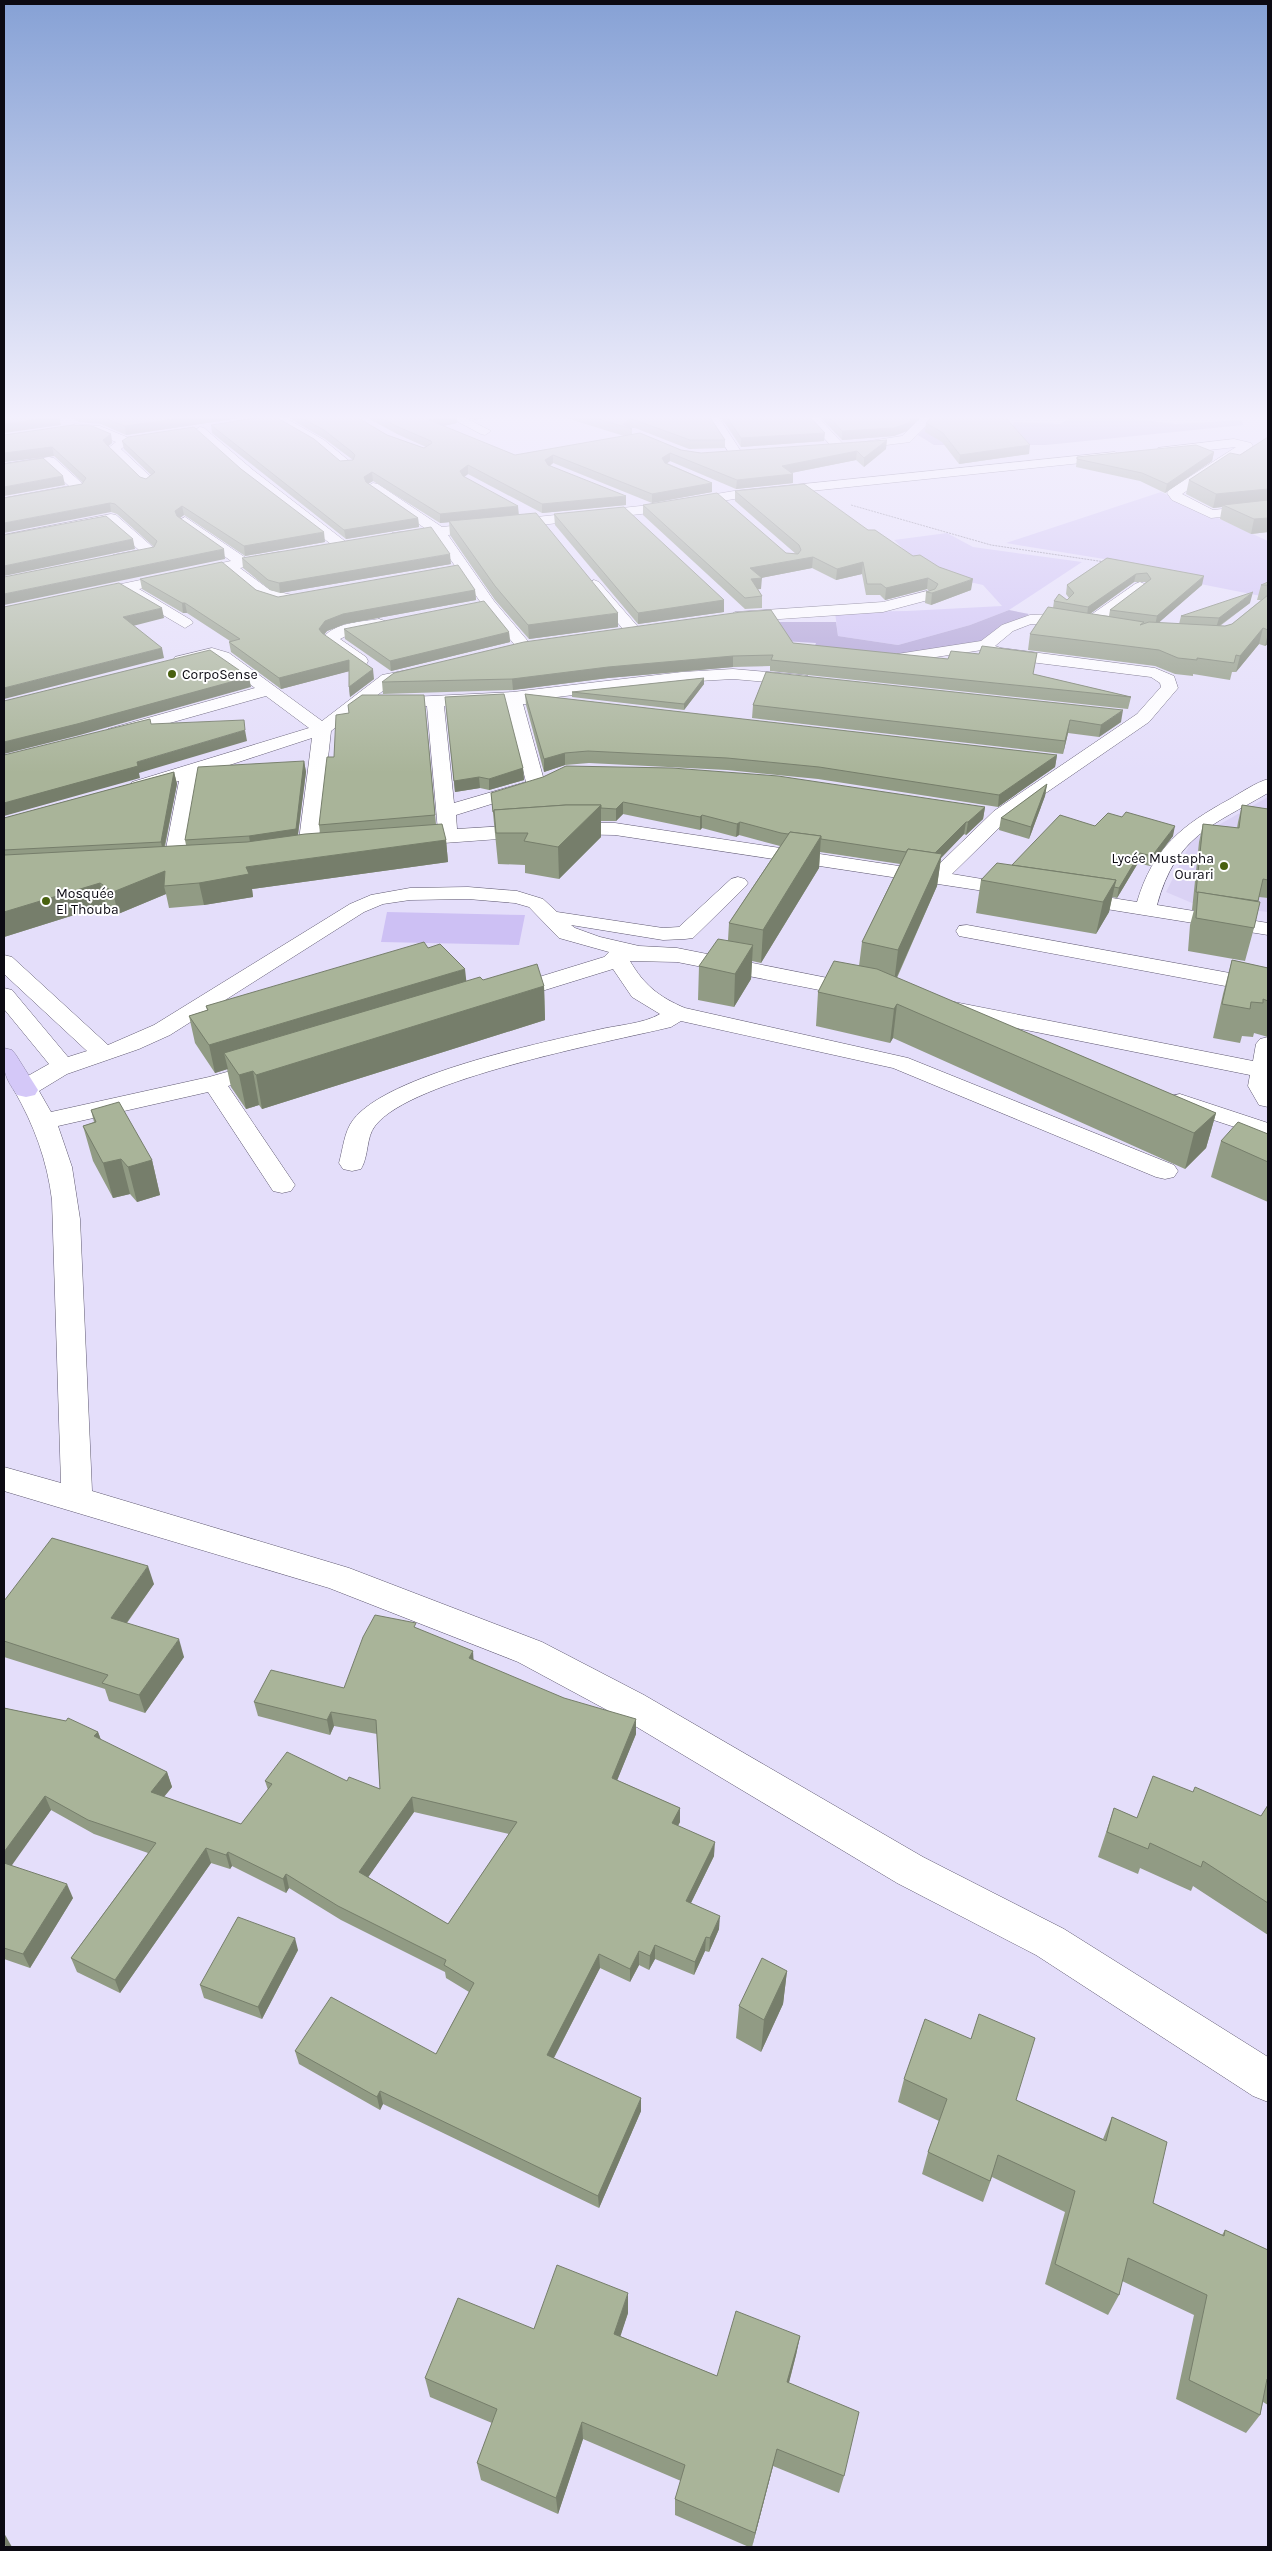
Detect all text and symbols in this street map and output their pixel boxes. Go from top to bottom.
place label: CorpoSense [182,666,258,683]
marker: CorpoSense [166,668,178,680]
place label: Lycée Mustapha Ourari [1111,850,1214,883]
marker: Lycée Mustapha Ourari [1218,860,1230,872]
place label: Mosquée El Thouba [56,885,119,918]
marker: Mosquée El Thouba [40,895,52,907]

